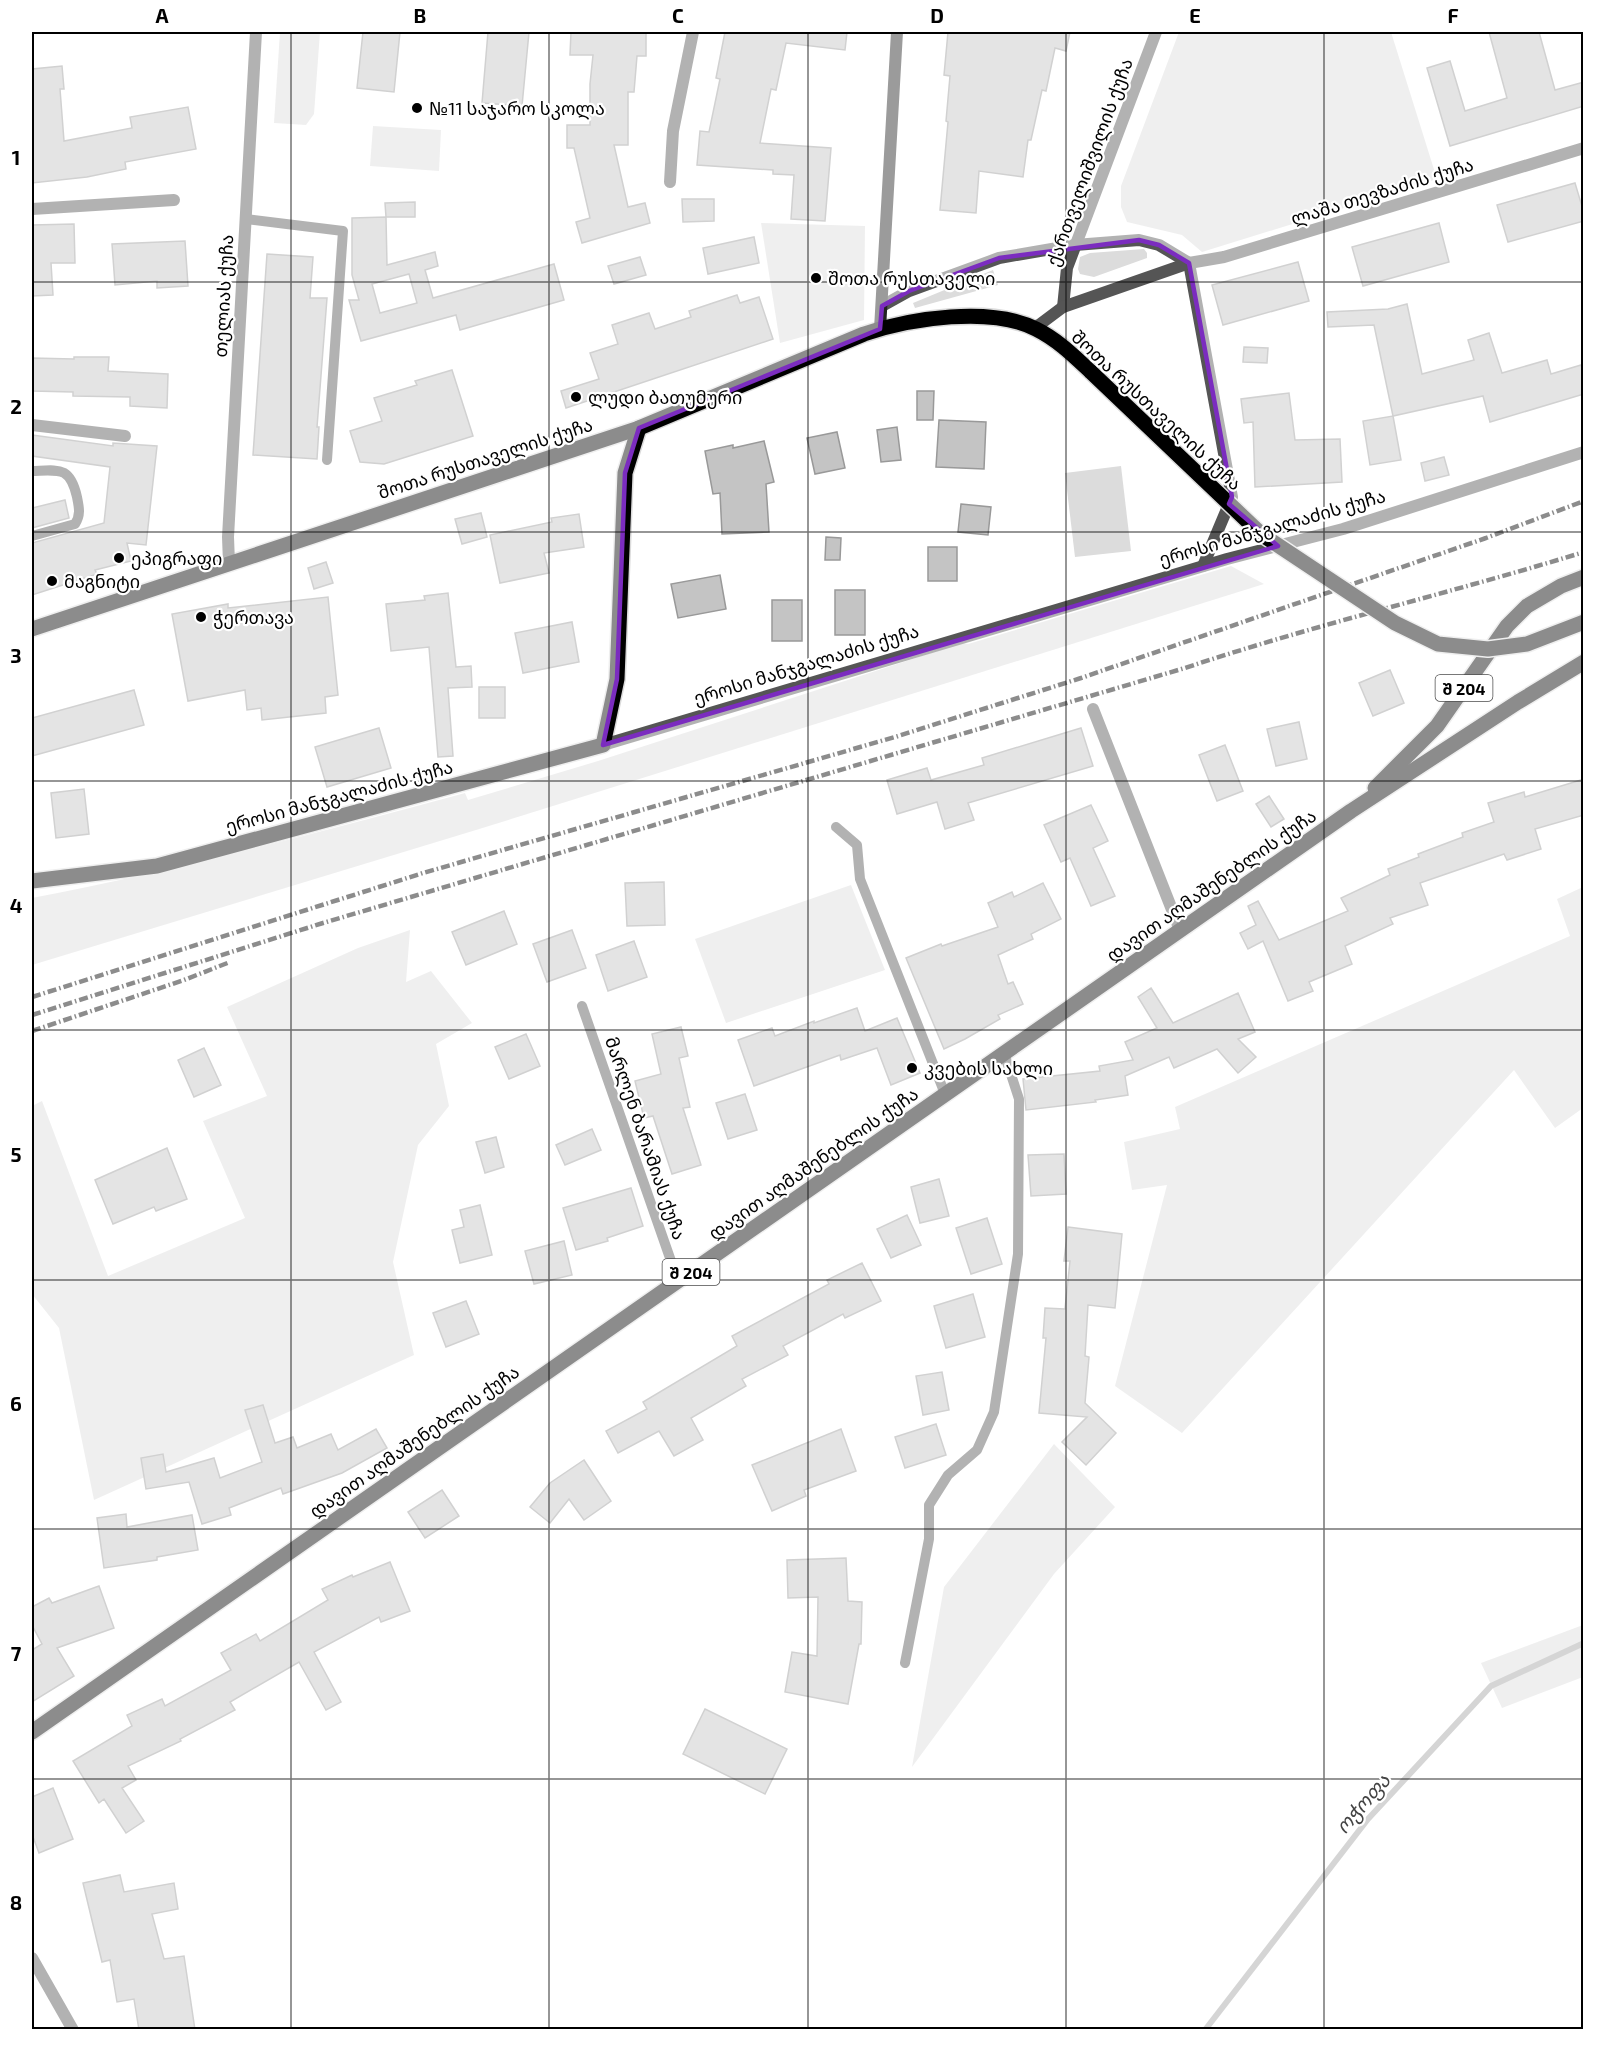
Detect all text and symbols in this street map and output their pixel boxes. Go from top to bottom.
text: A [155,3,169,27]
text: B [414,3,426,27]
text: C [672,3,684,27]
text: D [930,3,944,27]
text: E [1189,3,1201,27]
text: F [1447,3,1459,27]
street label: ქართველიშვილის ქუჩა [1041,55,1138,269]
place label: №11 საჯარო სკოლა [429,97,605,120]
marker: №11 საჯარო სკოლა [410,101,424,115]
text: 1 [12,145,20,169]
street label: ლაშა თევზაძის ქუჩა [1288,153,1476,230]
street label: თელიას ქუჩა [209,234,238,358]
place label: შოთა რუსთაველი [828,267,995,290]
marker: შოთა რუსთაველი [809,271,823,285]
street label: შოთა რუსთაველის ქუჩა [1067,325,1247,495]
place label: ლუდი ბათუმური [588,386,742,409]
marker: ლუდი ბათუმური [569,390,583,404]
text: 2 [10,394,22,418]
street label: შოთა რუსთაველის ქუჩა [375,413,595,504]
street label: ეროსი მანჯგალაძის ქუჩა [1156,484,1388,571]
place label: ეპიგრაფი [131,547,222,570]
marker: ეპიგრაფი [112,551,126,565]
place label: მაგნიტი [64,570,140,593]
marker: მაგნიტი [45,574,59,588]
place label: ჭერთავა [213,606,294,629]
marker: ჭერთავა [194,610,208,624]
street label: ეროსი მანჯგალაძის ქუჩა [691,619,922,710]
text: 3 [10,643,22,667]
road number: შ 204 [1436,675,1492,701]
street label: ეროსი მანჯგალაძის ქუჩა [223,755,455,838]
street label: დავით აღმაშენებლის ქუჩა [1102,804,1321,967]
text: 4 [10,893,23,917]
street label: მარლენ ბარამიას ქუჩა [600,1034,691,1243]
place label: კვების სახლი [924,1057,1053,1080]
marker: კვების სახლი [905,1061,919,1075]
street label: დავით აღმაშენებლის ქუჩა [704,1082,923,1245]
text: 5 [10,1142,22,1166]
road number: შ 204 [662,1259,720,1285]
street label: დავით აღმაშენებლის ქუჩა [305,1360,524,1523]
text: 6 [10,1391,22,1415]
text: 7 [11,1641,22,1665]
water label: ოჭოფა [1330,1767,1396,1838]
text: 8 [10,1890,22,1914]

